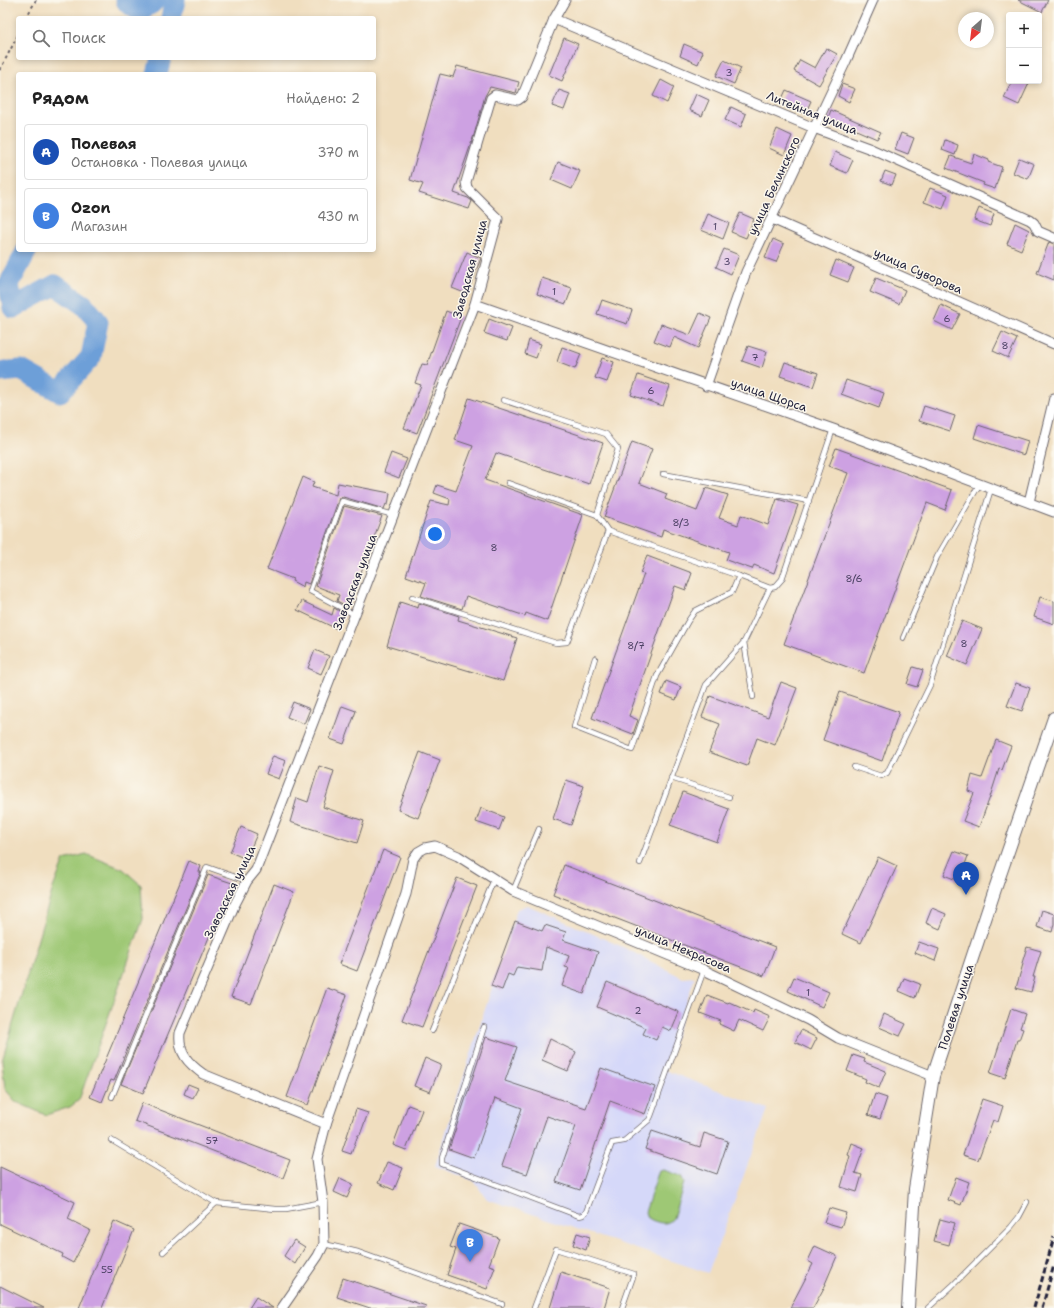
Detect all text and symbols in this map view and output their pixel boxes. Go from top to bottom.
north arrow [958,12,994,48]
map controls [1006,12,1042,84]
button: + [1006,12,1042,48]
search box [16,16,376,60]
icon: search [30,27,52,49]
text: Поиск [62,28,106,48]
button: − [1006,48,1042,84]
house number: 3 [726,66,733,79]
text: Рядом [32,87,89,109]
street label: Литейная улица [764,87,860,139]
text: Найдено: 2 [286,90,360,107]
text: Полевая [71,134,137,154]
street label: улица Белинского [744,134,804,238]
text: A [41,144,51,161]
text: 370 m [317,144,359,161]
text: Остановка · Полевая улица [71,154,247,171]
text: Ozon [71,198,111,218]
text: B [42,208,50,225]
text: 430 m [317,208,359,225]
street label: Заводская улица [449,217,491,320]
text: Магазин [71,218,127,235]
house number: 1 [713,220,717,233]
street label: улица Суворова [871,244,965,298]
house number: 3 [724,255,731,268]
house number: 1 [552,285,556,298]
house number: 6 [944,312,951,325]
house number: 8 [1002,339,1009,352]
house number: 7 [752,351,759,364]
street label: улица Щорса [729,374,810,416]
house number: 6 [648,384,655,397]
house number: 8/3 [672,516,690,529]
your location [425,524,445,544]
street label: Заводская улица [329,531,381,632]
house number: 8 [491,541,498,554]
house number: 8/6 [846,572,862,585]
house number: 8 [961,637,968,650]
house number: 8/7 [627,639,645,652]
street label: Заводская улица [201,842,260,941]
pin: A [953,862,979,895]
street label: улица Некрасова [632,921,734,977]
street label: Полевая улица [935,962,978,1052]
house number: 1 [806,986,810,999]
house number: 2 [635,1004,642,1017]
house number: 57 [206,1134,218,1147]
pin: B [457,1229,483,1262]
house number: 55 [101,1263,113,1276]

